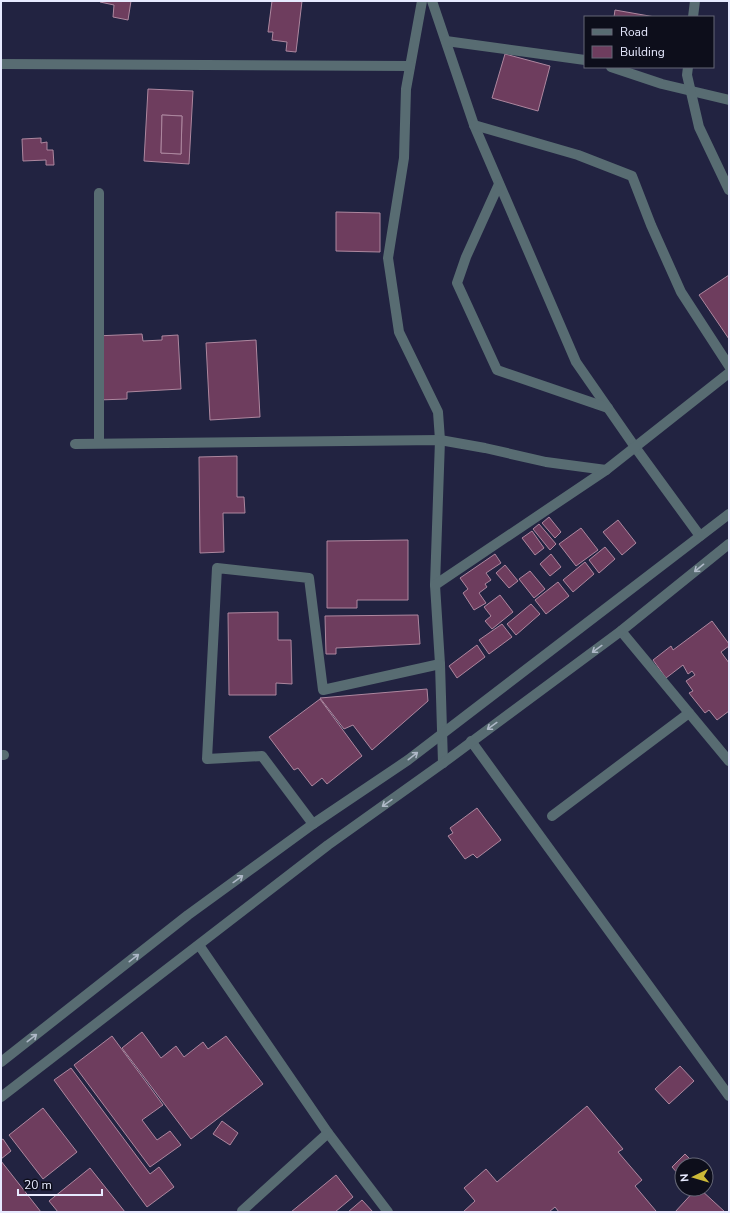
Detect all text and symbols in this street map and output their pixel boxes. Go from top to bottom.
legend [584,16,714,68]
text: Road [620,24,648,40]
text: Building [620,44,665,60]
one-way arrow [693,564,704,573]
one-way arrow [591,645,602,653]
one-way arrow [487,722,498,730]
one-way arrow [407,752,418,760]
one-way arrow [382,799,393,807]
one-way arrow [232,875,243,883]
one-way arrow [129,953,140,962]
one-way arrow [26,1033,37,1042]
north arrow [674,1157,714,1197]
scale bar [18,1171,102,1197]
text: N [677,1173,692,1183]
text: 20 m [24,1177,52,1193]

